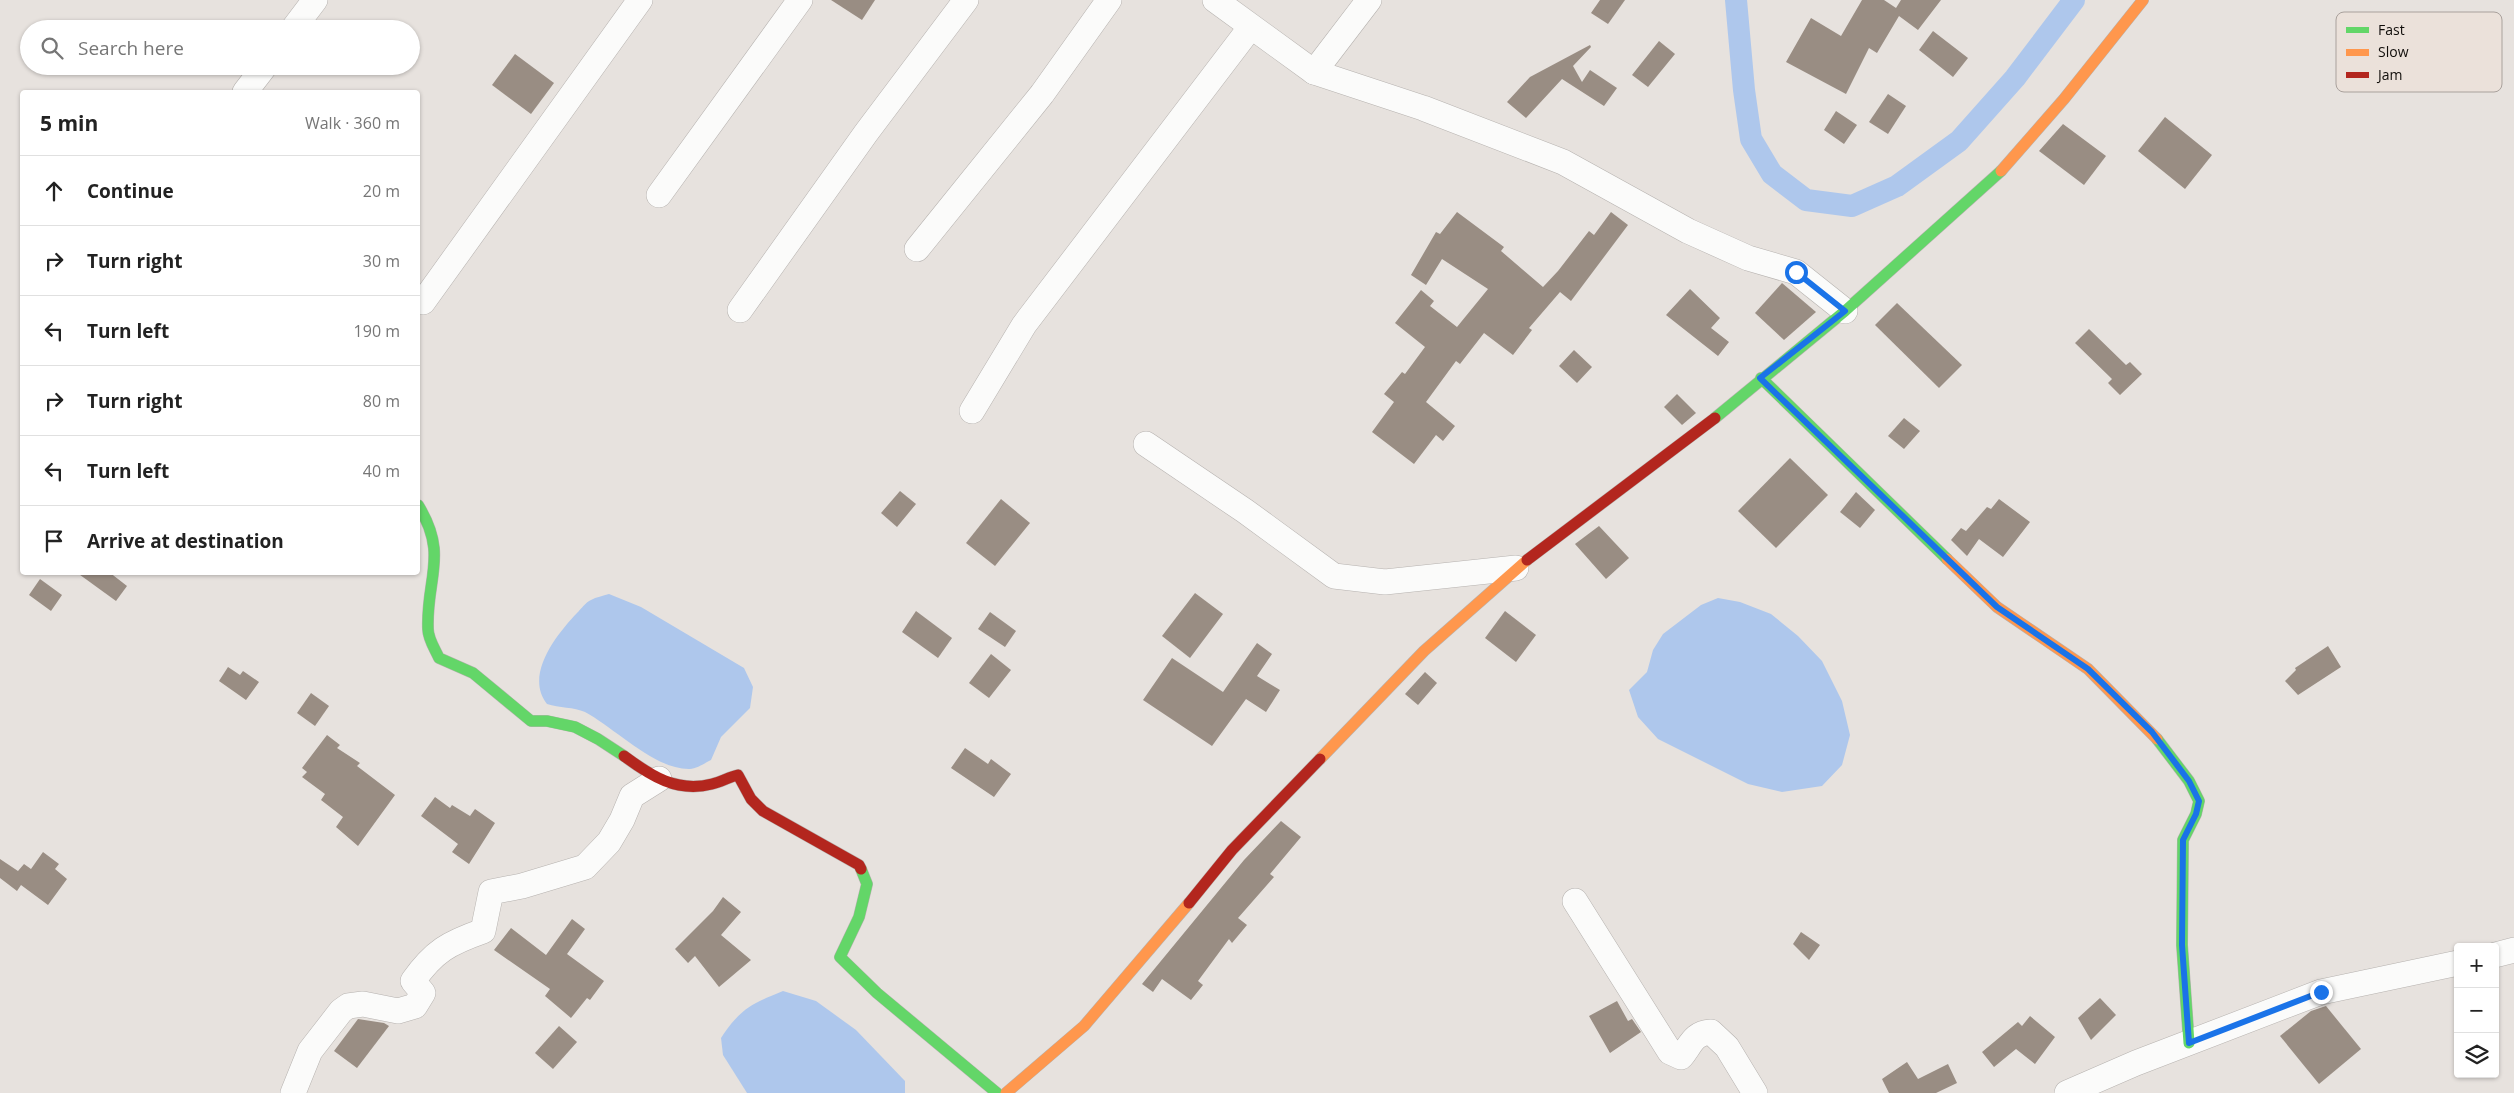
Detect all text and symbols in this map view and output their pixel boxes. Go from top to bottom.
legend [2336,12,2502,92]
search box [20,20,420,75]
text: Fast [2378,20,2405,39]
icon: search [38,34,66,62]
text: Search here [78,35,184,61]
text: Slow [2378,42,2409,61]
text: Jam [2376,65,2403,84]
text: 5 min [40,109,98,137]
text: Walk · 360 m [305,112,400,134]
icon: ahead [40,177,68,205]
text: Continue [87,178,174,204]
text: 20 m [363,180,400,202]
icon: right [40,247,68,275]
text: Turn right [87,248,182,274]
text: 30 m [363,250,400,272]
route start [1785,261,1808,284]
icon: left [40,317,68,345]
text: Turn left [87,318,169,344]
text: 190 m [354,320,400,342]
icon: right [40,387,68,415]
text: Turn right [87,388,182,414]
text: 80 m [363,390,400,412]
icon: left [40,457,68,485]
text: Turn left [87,458,169,484]
text: 40 m [363,460,400,482]
icon: arrive [40,527,68,555]
text: Arrive at destination [87,528,284,554]
map controls [2454,943,2499,1078]
button: + [2454,943,2499,988]
route end [2310,981,2333,1004]
button: − [2454,988,2499,1033]
button: layers [2454,1033,2499,1078]

